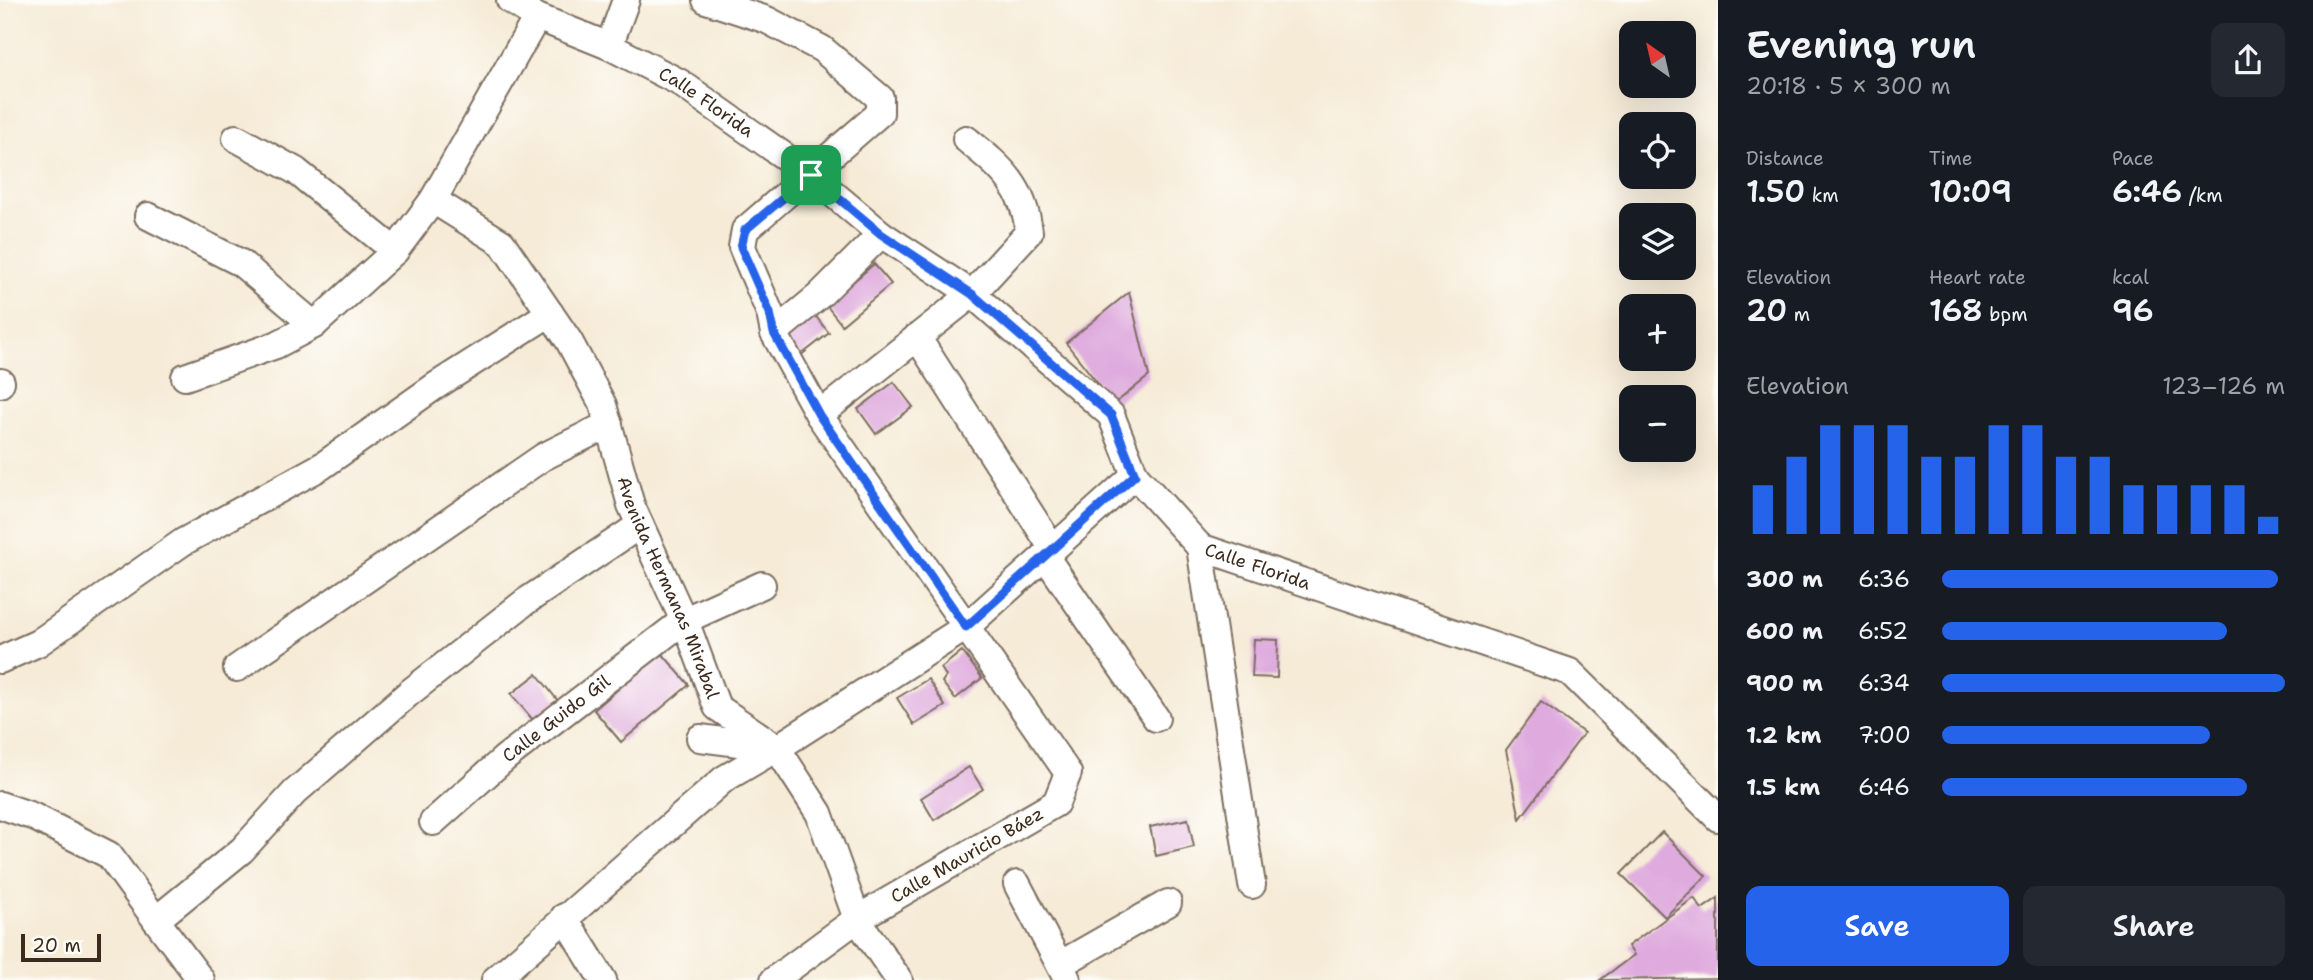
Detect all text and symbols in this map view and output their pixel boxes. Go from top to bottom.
text: Evening run [1746,19,1976,70]
north arrow [1619,21,1696,98]
map controls [1619,21,1696,462]
button: share [2211,23,2285,97]
street label: Calle Florida [655,62,758,143]
text: 20:18 · 5 × 300 m [1746,71,1950,101]
button: locate [1619,112,1696,189]
pin [781,145,841,205]
text: Distance [1746,146,1824,171]
text: Time [1929,146,1973,171]
text: Pace [2112,146,2154,171]
icon: arrive [792,156,830,194]
text: 1.50 [1746,171,1805,212]
text: 10:09 [1929,171,2012,212]
text: 6:46 [2112,171,2182,212]
text: km [1805,183,1839,208]
text: /km [2182,183,2223,208]
button: layers [1619,203,1696,280]
text: Elevation [1746,265,1831,290]
text: Heart rate [1929,265,2026,290]
text: kcal [2112,265,2149,290]
text: 20 [1746,290,1787,331]
text: 168 [1929,290,1983,331]
text: 96 [2112,290,2154,331]
button: + [1619,294,1696,371]
text: m [1787,302,1810,327]
text: bpm [1983,302,2028,327]
text: Elevation [1746,371,1849,401]
text: 123–126 m [2162,371,2285,401]
button: − [1619,385,1696,462]
street label: Avenida Hermanas Mirabal [612,474,725,703]
street label: Calle Florida [1202,537,1314,595]
text: 300 m [1746,564,1823,594]
text: 6:36 [1858,564,1910,594]
text: 600 m [1746,616,1823,646]
text: 6:52 [1858,616,1908,646]
text: 900 m [1746,668,1823,698]
text: 6:34 [1858,668,1910,698]
street label: Calle Guido Gil [497,669,616,768]
text: 1.2 km [1746,720,1822,750]
text: 7:00 [1858,720,1911,750]
text: 1.5 km [1746,772,1820,802]
text: 6:46 [1858,772,1910,802]
street label: Calle Mauricio Báez [886,801,1048,909]
button: Save [1746,886,2009,966]
button: Share [2023,886,2285,966]
scale bar [21,931,102,963]
text: 20 m [32,933,81,958]

